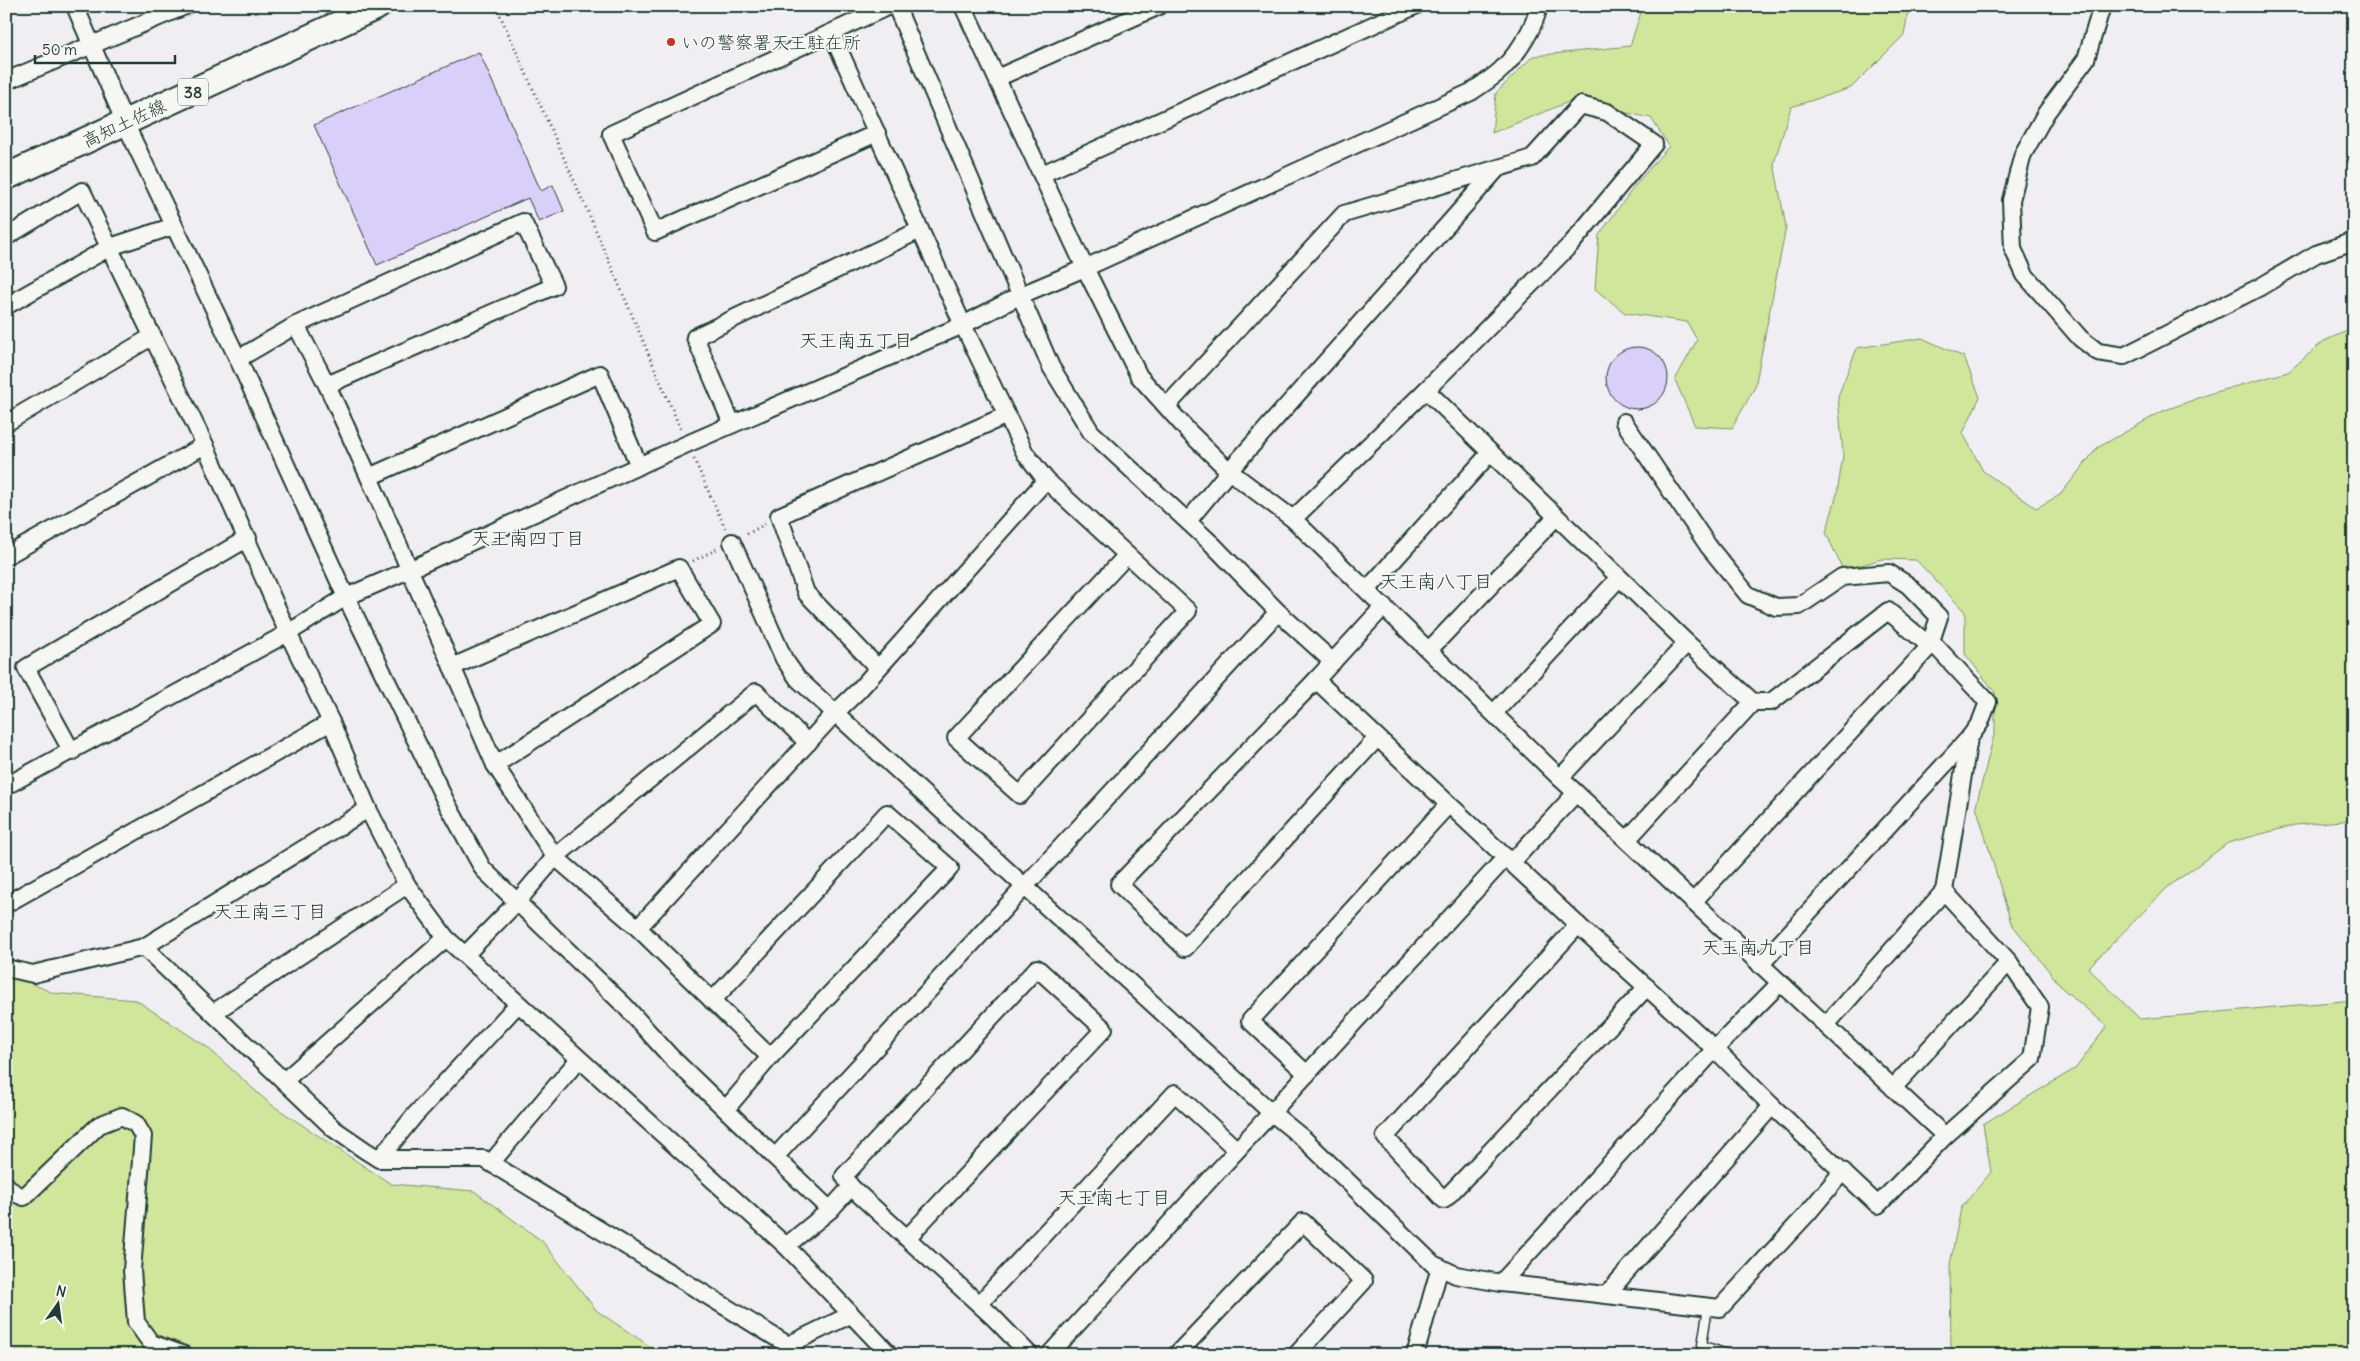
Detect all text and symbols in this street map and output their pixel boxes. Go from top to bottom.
place label: いの警察署天王駐在所 [681,31,861,54]
scale bar [35,32,175,64]
marker: いの警察署天王駐在所 [665,36,677,48]
text: 50 m [42,40,77,59]
road number: 38 [178,78,208,105]
street label: 高知土佐線 [78,94,170,152]
district label: 天王南五丁目 [799,328,913,352]
district label: 天王南四丁目 [471,526,585,550]
district label: 天王南八丁目 [1379,569,1493,593]
district label: 天王南三丁目 [213,899,327,923]
district label: 天王南九丁目 [1701,935,1815,959]
district label: 天王南七丁目 [1057,1185,1171,1209]
north arrow [32,1278,82,1328]
text: N [54,1281,68,1301]

